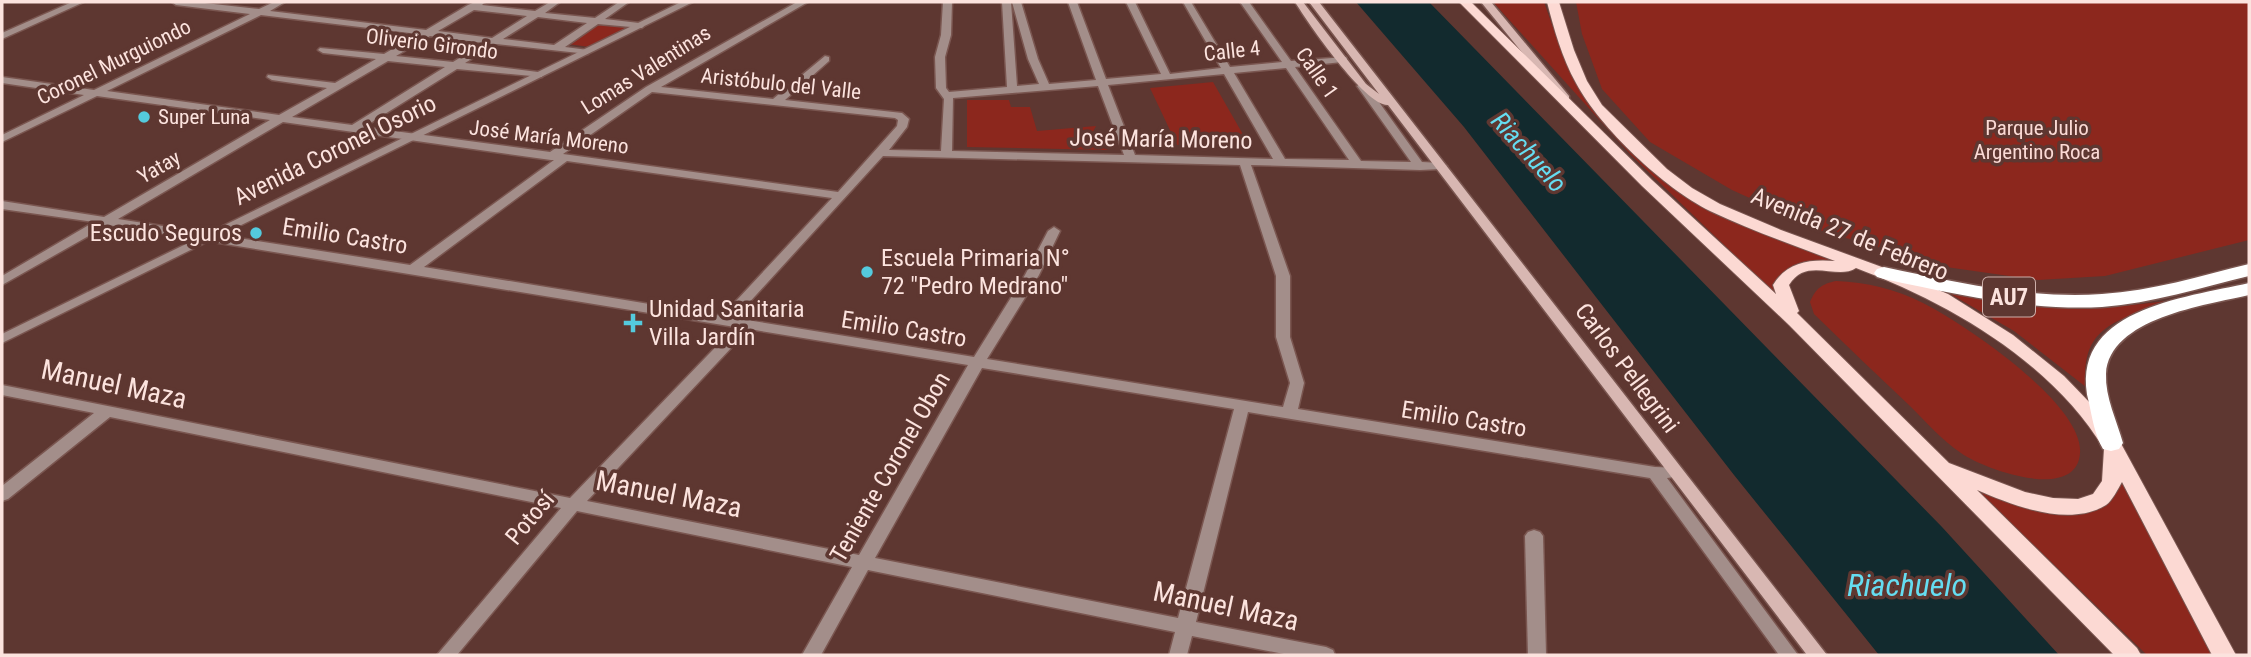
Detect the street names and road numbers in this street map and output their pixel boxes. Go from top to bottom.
street label: Coronel Murguiondo [33,14,195,110]
street label: Lomas Valentinas [577,21,715,119]
street label: Oliverio Girondo [365,24,499,64]
street label: Calle 4 [1203,36,1261,66]
street label: Calle 1 [1291,43,1343,103]
street label: Aristóbulo del Valle [700,64,862,104]
street label: Avenida Coronel Osorio [229,89,441,211]
street label: José María Moreno [468,115,630,159]
street label: José María Moreno [1069,123,1253,155]
street label: Yatay [133,145,185,189]
street label: Avenida 27 de Febrero [1747,182,1953,286]
street label: Emilio Castro [280,212,410,260]
road number: AU7 [1983,278,2035,316]
street label: Carlos Pellegrini [1569,298,1685,438]
street label: Emilio Castro [839,305,969,353]
street label: Manuel Maza [38,352,190,416]
street label: Teniente Coronel Obon [824,367,956,567]
street label: Emilio Castro [1399,395,1529,443]
street label: Manuel Maza [593,464,745,524]
street label: Potosí [500,485,561,550]
street label: Manuel Maza [1150,574,1302,638]

